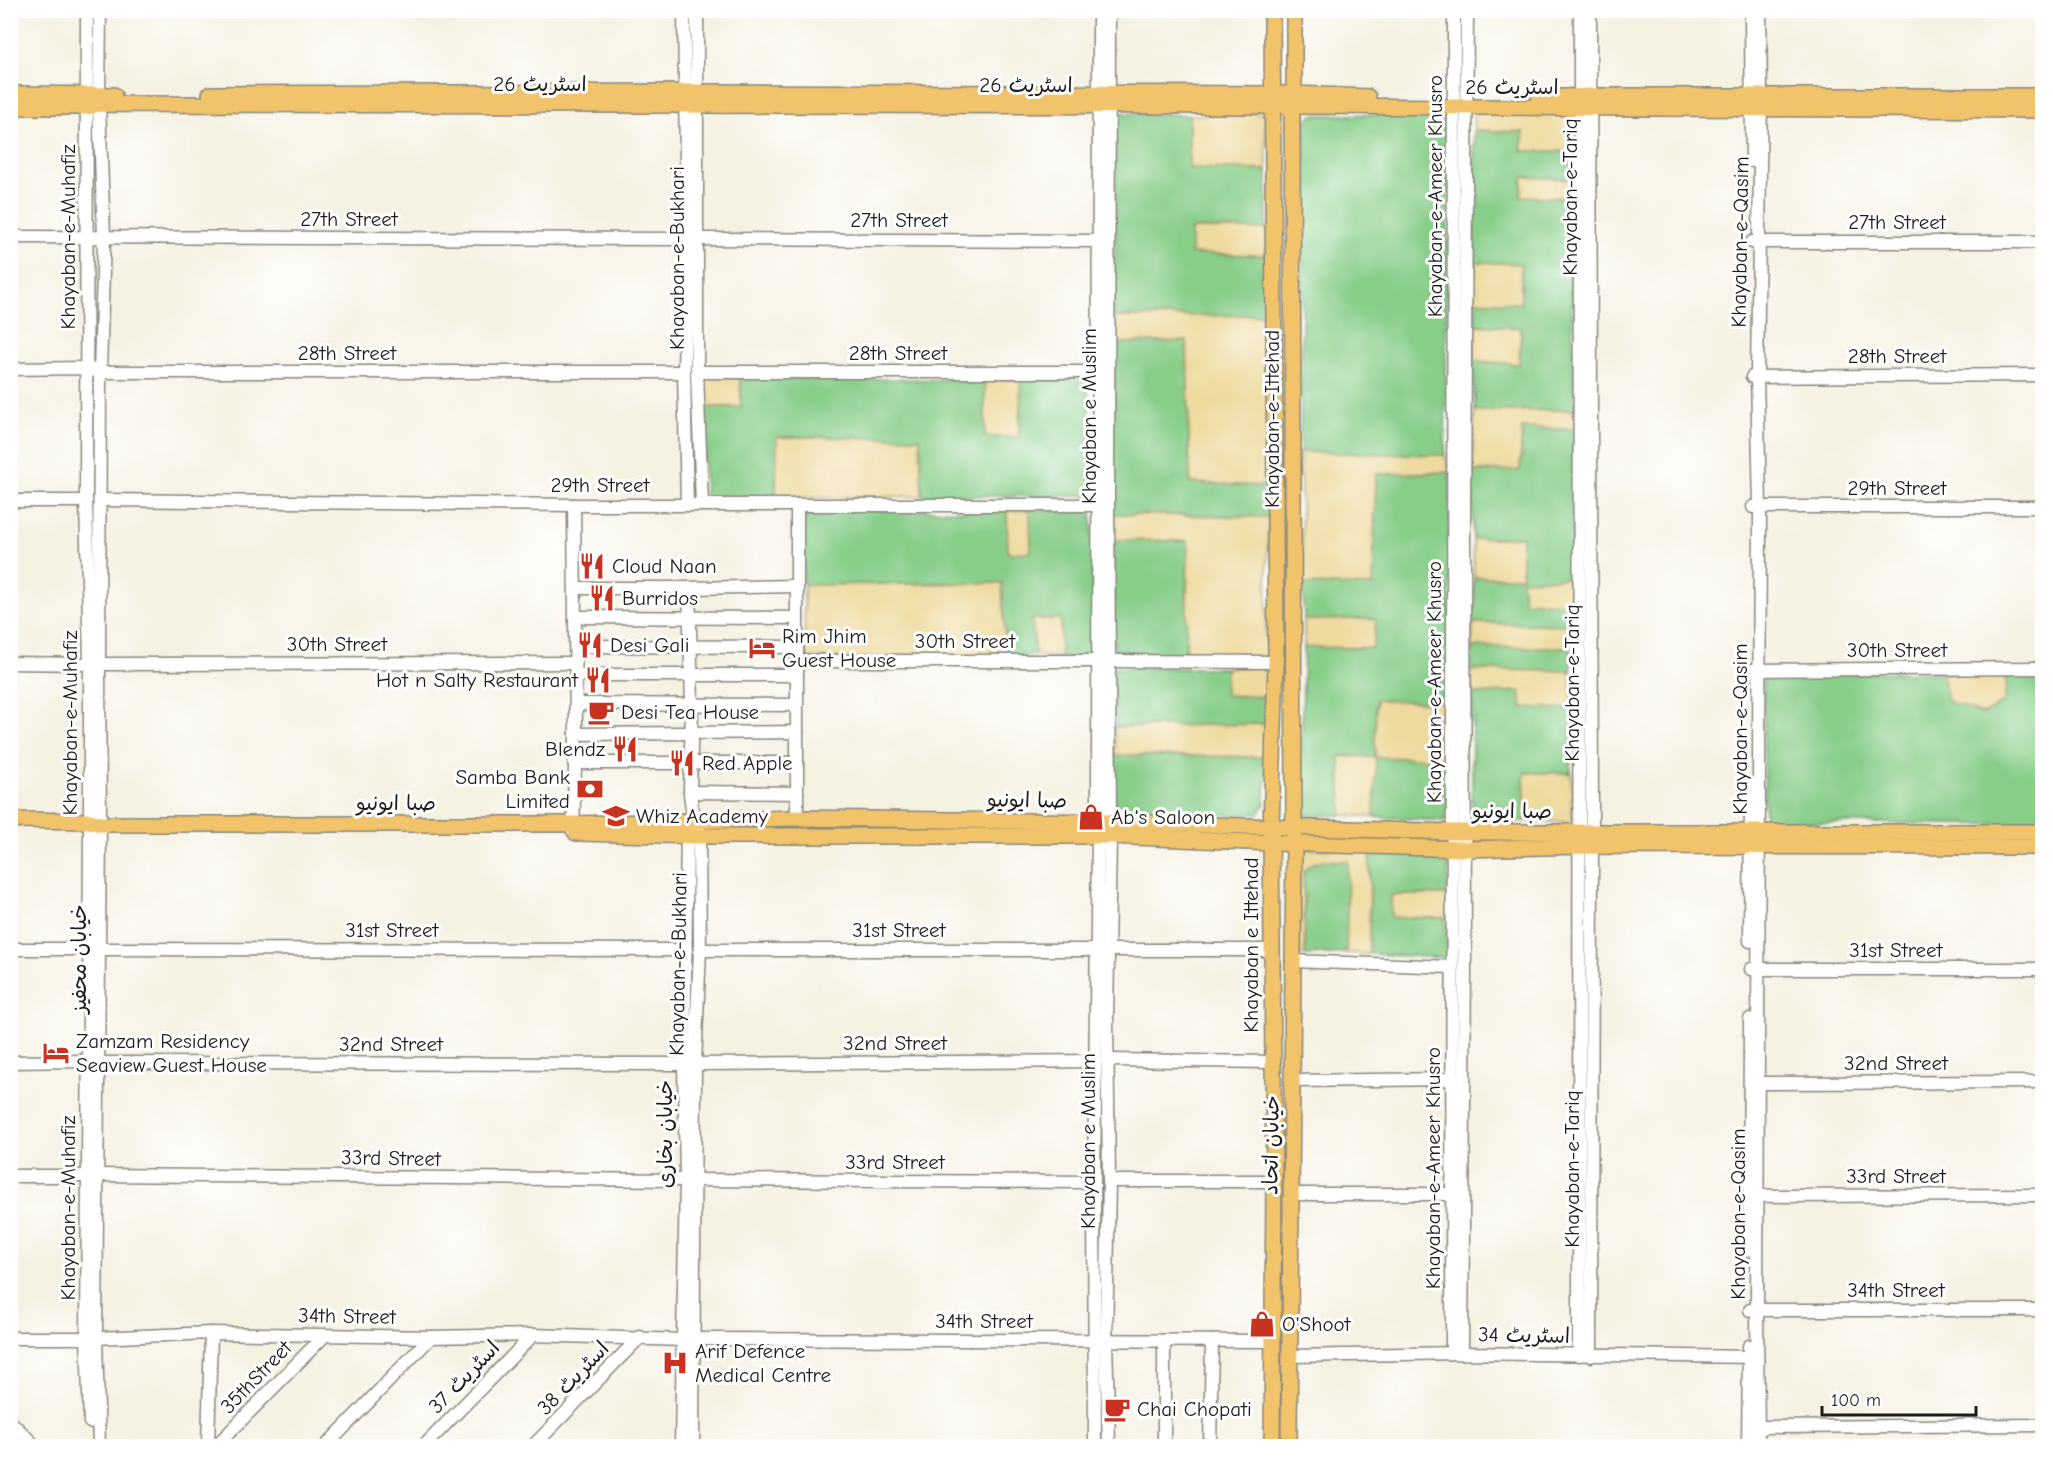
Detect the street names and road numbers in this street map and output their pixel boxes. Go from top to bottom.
street label: اسٹریٹ 26 [493,72,587,96]
street label: اسٹریٹ 26 [979,73,1073,97]
street label: Khayaban-e-Ameer Khusro [1423,75,1447,317]
street label: اسٹریٹ 26 [1465,75,1559,99]
street label: Khayaban-e-Tariq [1558,118,1582,276]
street label: Khayaban-e-Muhafiz [56,144,80,330]
street label: Khayaban-e-Qasim [1727,156,1753,328]
street label: Khayaban-e-Bukhari [665,166,689,350]
street label: 27th Street [300,207,399,231]
street label: 27th Street [850,208,949,232]
street label: 27th Street [1848,210,1947,234]
street label: Khayaban e Muslim [1077,328,1101,504]
street label: Khayaban-e-Ittehad [1260,330,1284,508]
street label: 28th Street [298,341,397,365]
street label: 28th Street [849,341,948,365]
street label: 28th Street [1848,344,1947,368]
street label: 29th Street [551,473,650,497]
street label: 29th Street [1848,476,1947,500]
street label: Khayaban-e-Ameer Khusro [1422,561,1446,803]
street label: Khayaban-e-Tariq [1560,604,1584,762]
street label: 30th Street [915,629,1016,653]
street label: Khayaban-e-Muhafiz [58,630,82,816]
street label: 30th Street [287,632,388,656]
street label: 30th Street [1847,638,1948,662]
street label: Khayaban-e-Qasim [1728,643,1752,815]
street label: صبا ایونیو [986,787,1067,814]
street label: صبا ایونیو [355,791,436,816]
street label: صبا ایونیو [1471,799,1552,824]
street label: Khayaban e Ittehad [1239,857,1263,1033]
street label: Khayaban-e-Bukhari [664,872,692,1056]
street label: خیابان محفیز [67,904,92,1016]
street label: 31st Street [345,918,440,942]
street label: 31st Street [852,918,947,942]
street label: 31st Street [1849,938,1944,962]
street label: 32nd Street [843,1031,948,1055]
street label: 32nd Street [339,1032,444,1056]
street label: Khayaban-e-Ameer Khusro [1421,1047,1445,1289]
street label: 32nd Street [1844,1051,1949,1075]
street label: Khayaban e Muslim [1076,1053,1100,1229]
street label: خیابان بخاری [653,1080,678,1188]
street label: Khayaban-e-Tariq [1560,1090,1584,1248]
street label: خیابان اتحاد [1258,1095,1285,1195]
street label: Khayaban-e-Muhafiz [56,1115,80,1301]
street label: Khayaban-e-Qasim [1726,1128,1750,1300]
street label: 33rd Street [341,1145,442,1171]
street label: 33rd Street [845,1150,946,1174]
street label: 33rd Street [1846,1164,1947,1188]
street label: 34th Street [1847,1278,1946,1302]
street label: 34th Street [298,1303,397,1329]
street label: 34th Street [935,1309,1034,1333]
street label: اسٹریٹ 34 [1478,1322,1570,1348]
street label: 35thStreet [215,1335,297,1418]
street label: اسٹریٹ 37 [424,1336,504,1418]
street label: اسٹریٹ 38 [532,1336,614,1420]

